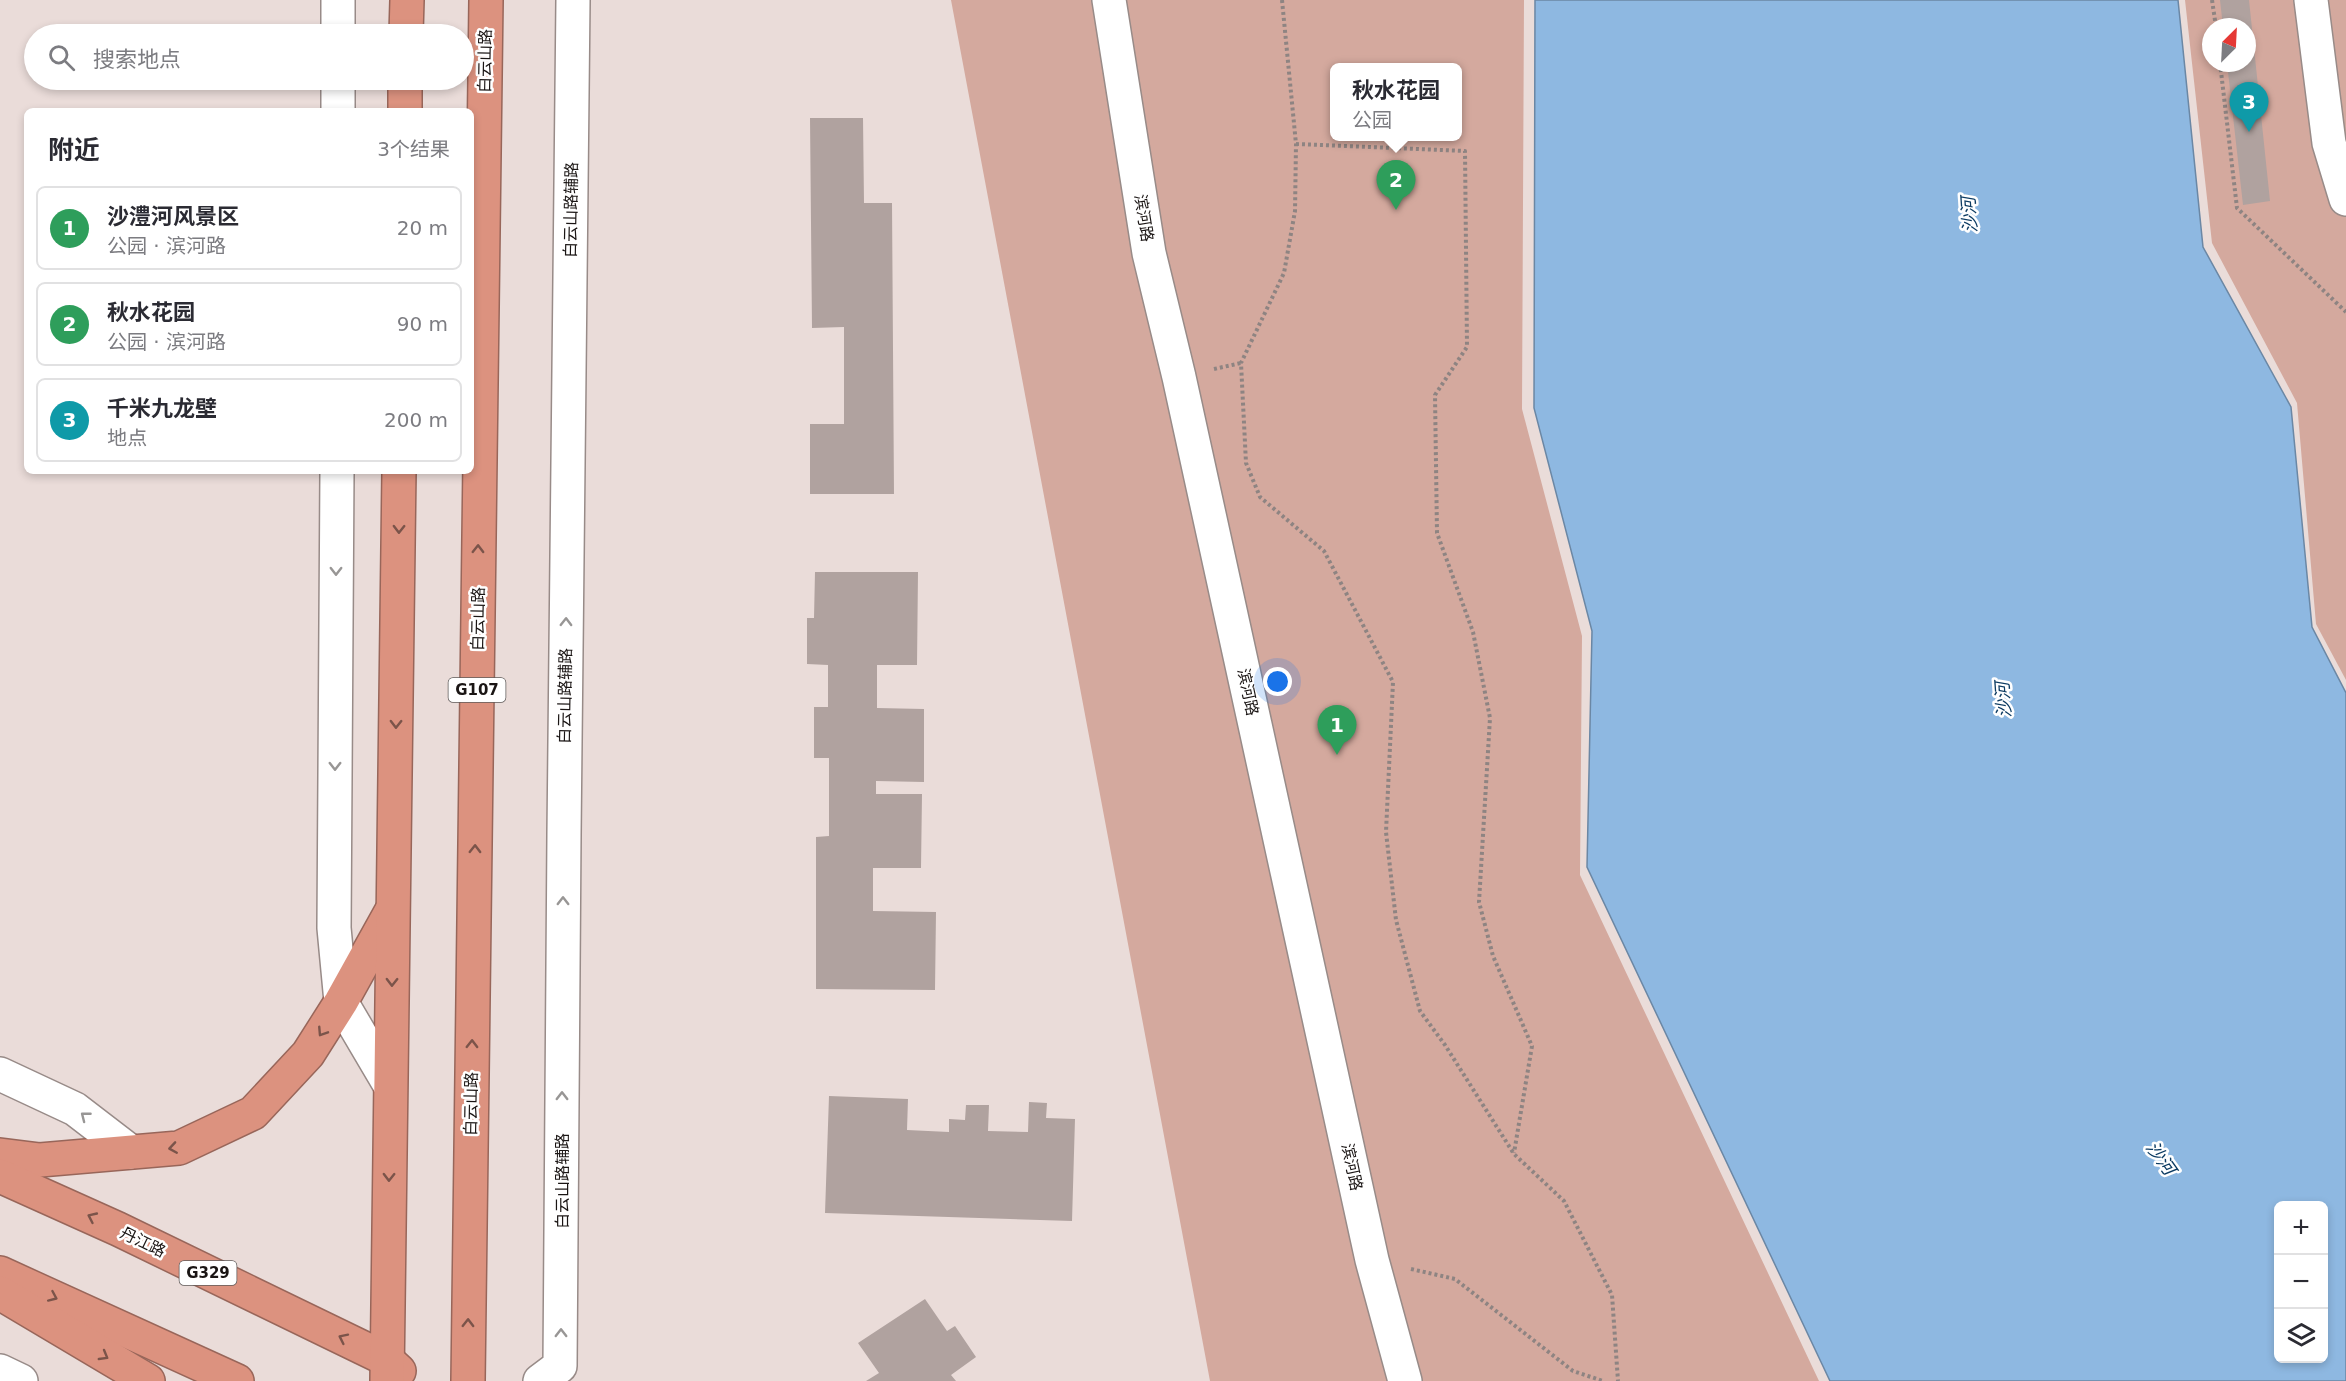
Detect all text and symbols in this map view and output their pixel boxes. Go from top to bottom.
north arrow [2202,18,2256,72]
search box [24,24,474,90]
street label: 白云山路 [475,29,495,93]
icon: search [45,41,78,74]
text: 搜索地点 [93,47,181,72]
popup [1330,63,1462,141]
text: 秋水花园 [1352,78,1440,103]
pin: 3 [2230,82,2268,132]
text: 公园 [1352,108,1392,132]
text: 附近 [48,135,100,165]
text: 3个结果 [377,137,450,161]
pin: 2 [1376,160,1416,210]
street label: 白云山路辅路 [561,162,581,258]
street label: 滨河路 [1131,193,1157,243]
water label: 沙河 [1957,193,1981,234]
text: 沙澧河风景区 [107,204,239,229]
text: 1 [63,216,76,240]
text: 20 m [397,216,448,240]
text: 公园 · 滨河路 [107,234,226,258]
text: 秋水花园 [107,300,195,325]
text: 2 [63,312,76,336]
text: 90 m [397,312,448,336]
text: 公园 · 滨河路 [107,330,226,354]
text: 千米九龙壁 [107,396,217,421]
text: 3 [63,408,76,432]
text: 200 m [384,408,448,432]
text: 地点 [107,426,147,450]
one-way arrow [392,525,405,534]
one-way arrow [472,544,485,553]
one-way arrow [330,567,342,576]
street label: 白云山路 [468,587,488,651]
one-way arrow [560,617,572,626]
street label: 白云山路辅路 [555,648,575,744]
street label: 滨河路 [1234,667,1262,717]
your location [1263,667,1292,696]
road number: G107 [448,678,506,702]
water label: 沙河 [1991,678,2015,719]
pin: 1 [1318,706,1356,755]
one-way arrow [389,720,402,729]
one-way arrow [329,762,341,771]
one-way arrow [468,844,481,853]
one-way arrow [557,896,569,905]
one-way arrow [385,978,398,987]
one-way arrow [318,1026,330,1036]
one-way arrow [466,1039,478,1048]
street label: 白云山路 [461,1072,481,1136]
one-way arrow [556,1091,568,1100]
one-way arrow [80,1113,91,1124]
street label: 白云山路辅路 [553,1133,572,1229]
water label: 沙河 [2142,1137,2182,1181]
one-way arrow [168,1141,177,1153]
street label: 滨河路 [1338,1142,1366,1192]
one-way arrow [382,1173,395,1182]
map controls [2274,1201,2328,1363]
button: + [2274,1201,2328,1255]
one-way arrow [87,1213,98,1225]
street label: 丹江路 [117,1223,169,1261]
button: − [2274,1255,2328,1309]
road number: G329 [180,1261,236,1285]
one-way arrow [47,1290,58,1302]
button: layers [2274,1309,2328,1363]
one-way arrow [462,1318,475,1327]
one-way arrow [555,1328,567,1337]
one-way arrow [339,1334,350,1346]
one-way arrow [98,1348,108,1360]

